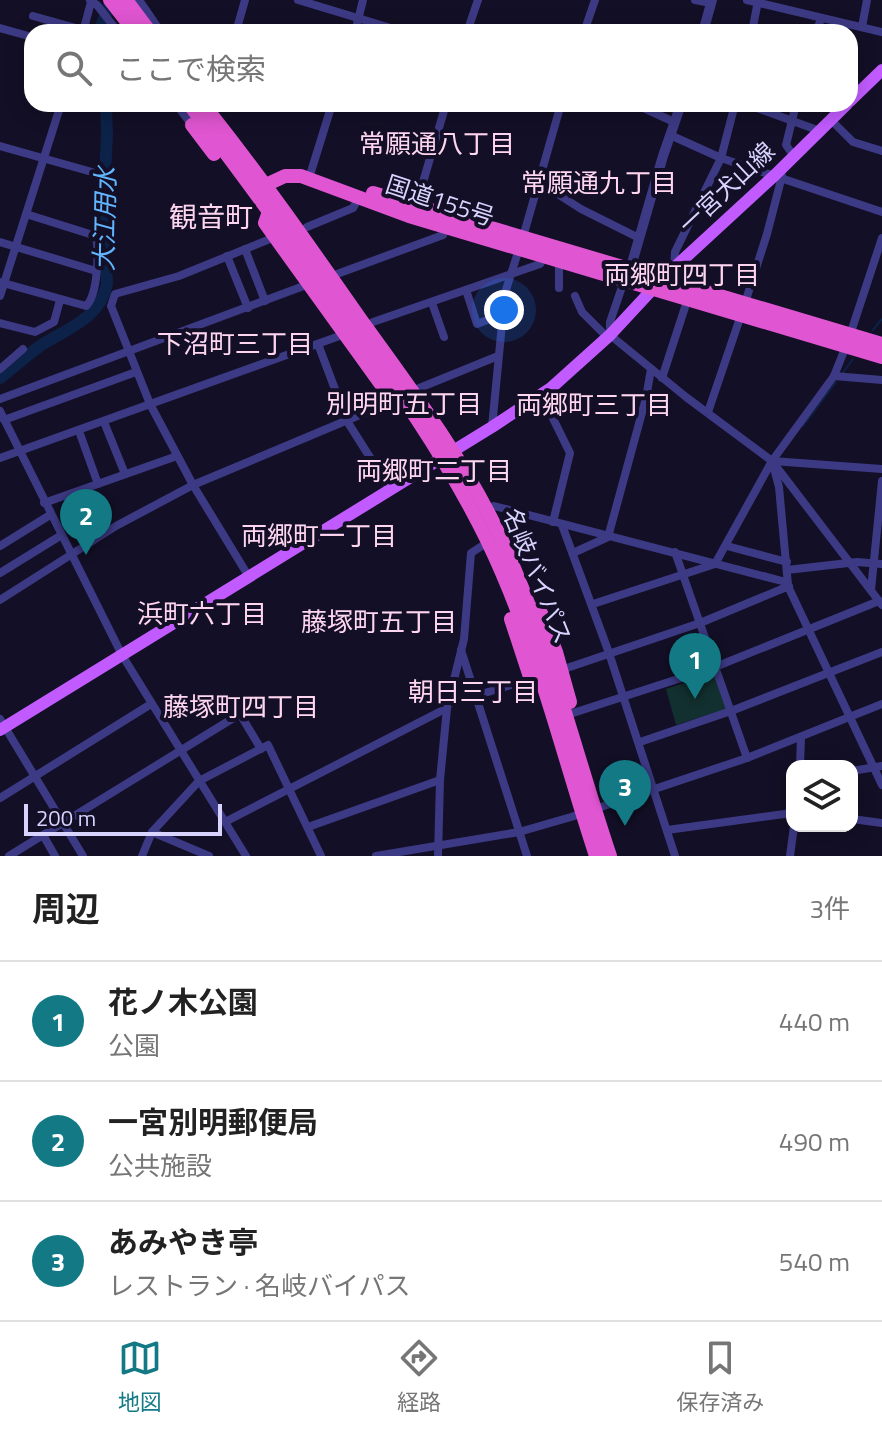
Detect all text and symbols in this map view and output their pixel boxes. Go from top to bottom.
search box [24,24,858,112]
icon: search [52,46,96,90]
text: ここで検索 [116,46,266,92]
district label: 常願通八丁目 [359,124,515,163]
street label: 一宮犬山線 [670,133,782,241]
district label: 常願通九丁目 [521,163,677,202]
water label: 大江用水 [84,164,125,271]
street label: 国道155号 [381,166,499,235]
district label: 観音町 [169,195,253,238]
district label: 両郷町四丁目 [604,255,760,294]
your location [484,290,524,330]
district label: 下沼町三丁目 [157,324,313,363]
district label: 別明町五丁目 [326,384,482,423]
district label: 両郷町三丁目 [516,385,672,424]
district label: 両郷町二丁目 [356,451,512,490]
pin: 2 [60,489,112,555]
street label: 名岐バイパス [494,502,582,649]
district label: 両郷町一丁目 [241,516,397,555]
district label: 浜町六丁目 [137,594,267,633]
district label: 藤塚町五丁目 [301,602,457,641]
pin: 1 [669,633,721,699]
district label: 朝日三丁目 [408,672,538,711]
district label: 藤塚町四丁目 [163,687,319,726]
pin: 3 [599,760,651,826]
map controls [786,760,858,832]
button: layers [786,760,858,832]
scale bar [24,800,222,836]
text: 200 m [36,801,96,835]
text: 周辺 [32,882,100,934]
text: 3件 [809,889,850,928]
text: 花ノ木公園 [108,979,258,1025]
text: 1 [51,1002,65,1041]
text: 440 m [779,1002,850,1041]
text: 公園 [108,1026,160,1065]
text: 一宮別明郵便局 [108,1099,318,1145]
text: 2 [51,1122,65,1161]
text: 490 m [779,1122,850,1161]
text: 公共施設 [108,1146,212,1185]
text: あみやき亭 [108,1219,258,1265]
text: 3 [51,1242,65,1281]
text: 540 m [779,1242,850,1281]
text: レストラン · 名岐バイパス [108,1266,411,1305]
tab: 地図 [118,1336,162,1419]
tab: 経路 [397,1336,441,1419]
tab: 保存済み [676,1336,764,1419]

